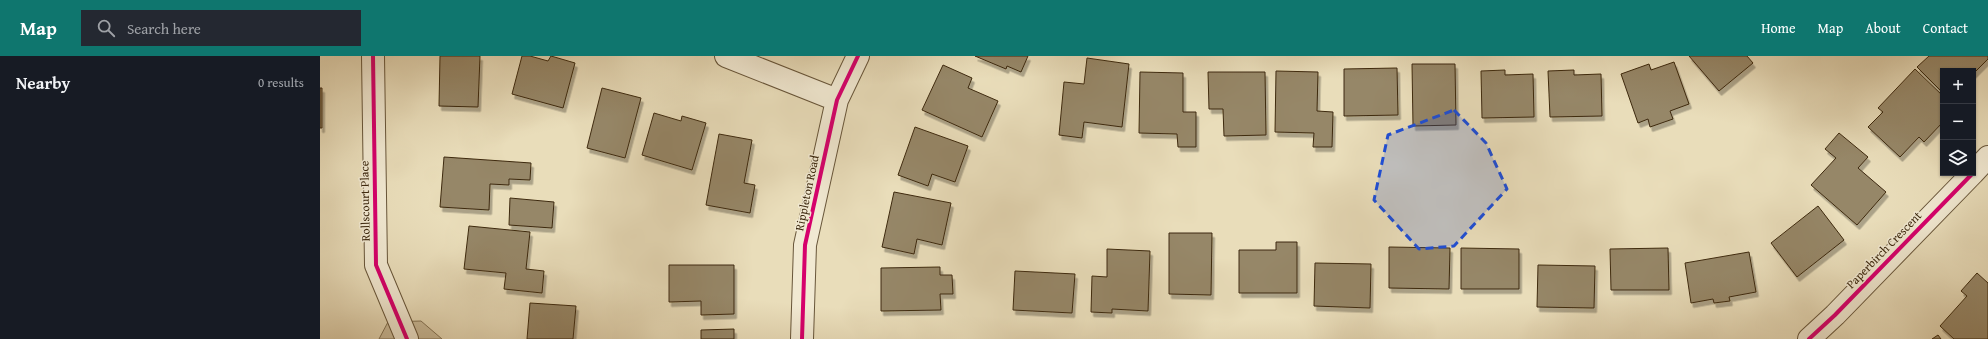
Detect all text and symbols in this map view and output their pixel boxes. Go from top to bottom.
search box [81,10,361,46]
text: Map [20,14,57,42]
icon: search [95,17,117,39]
text: Search here [127,18,201,39]
text: Home [1761,18,1796,38]
text: Map [1818,18,1843,38]
text: About [1865,18,1901,38]
text: Contact [1923,18,1968,38]
map controls [1940,68,1976,176]
button: + [1940,68,1976,104]
text: Nearby [16,70,70,95]
text: 0 results [258,73,304,92]
button: − [1940,104,1976,140]
button: layers [1940,140,1976,176]
street label: Rippleton Road [790,153,823,232]
street label: Rollscourt Place [355,160,374,242]
street label: Paperbirch Crescent [1842,207,1926,292]

